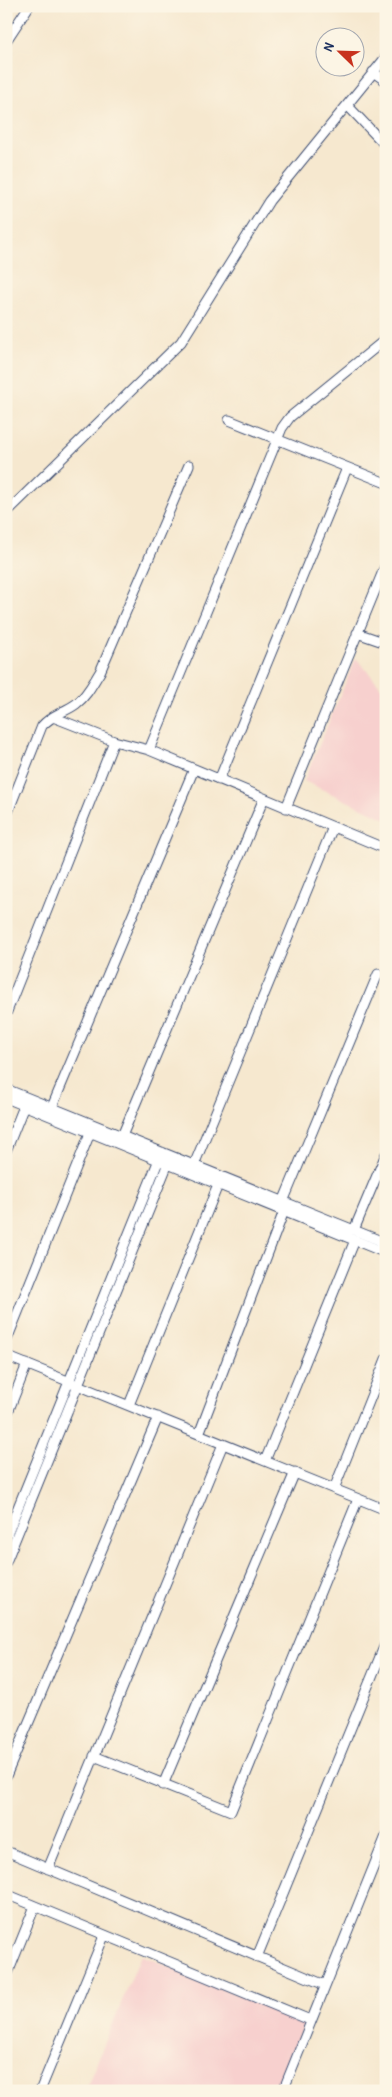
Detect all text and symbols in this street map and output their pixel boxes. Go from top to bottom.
north arrow [314,28,364,78]
text: N [317,39,338,54]

